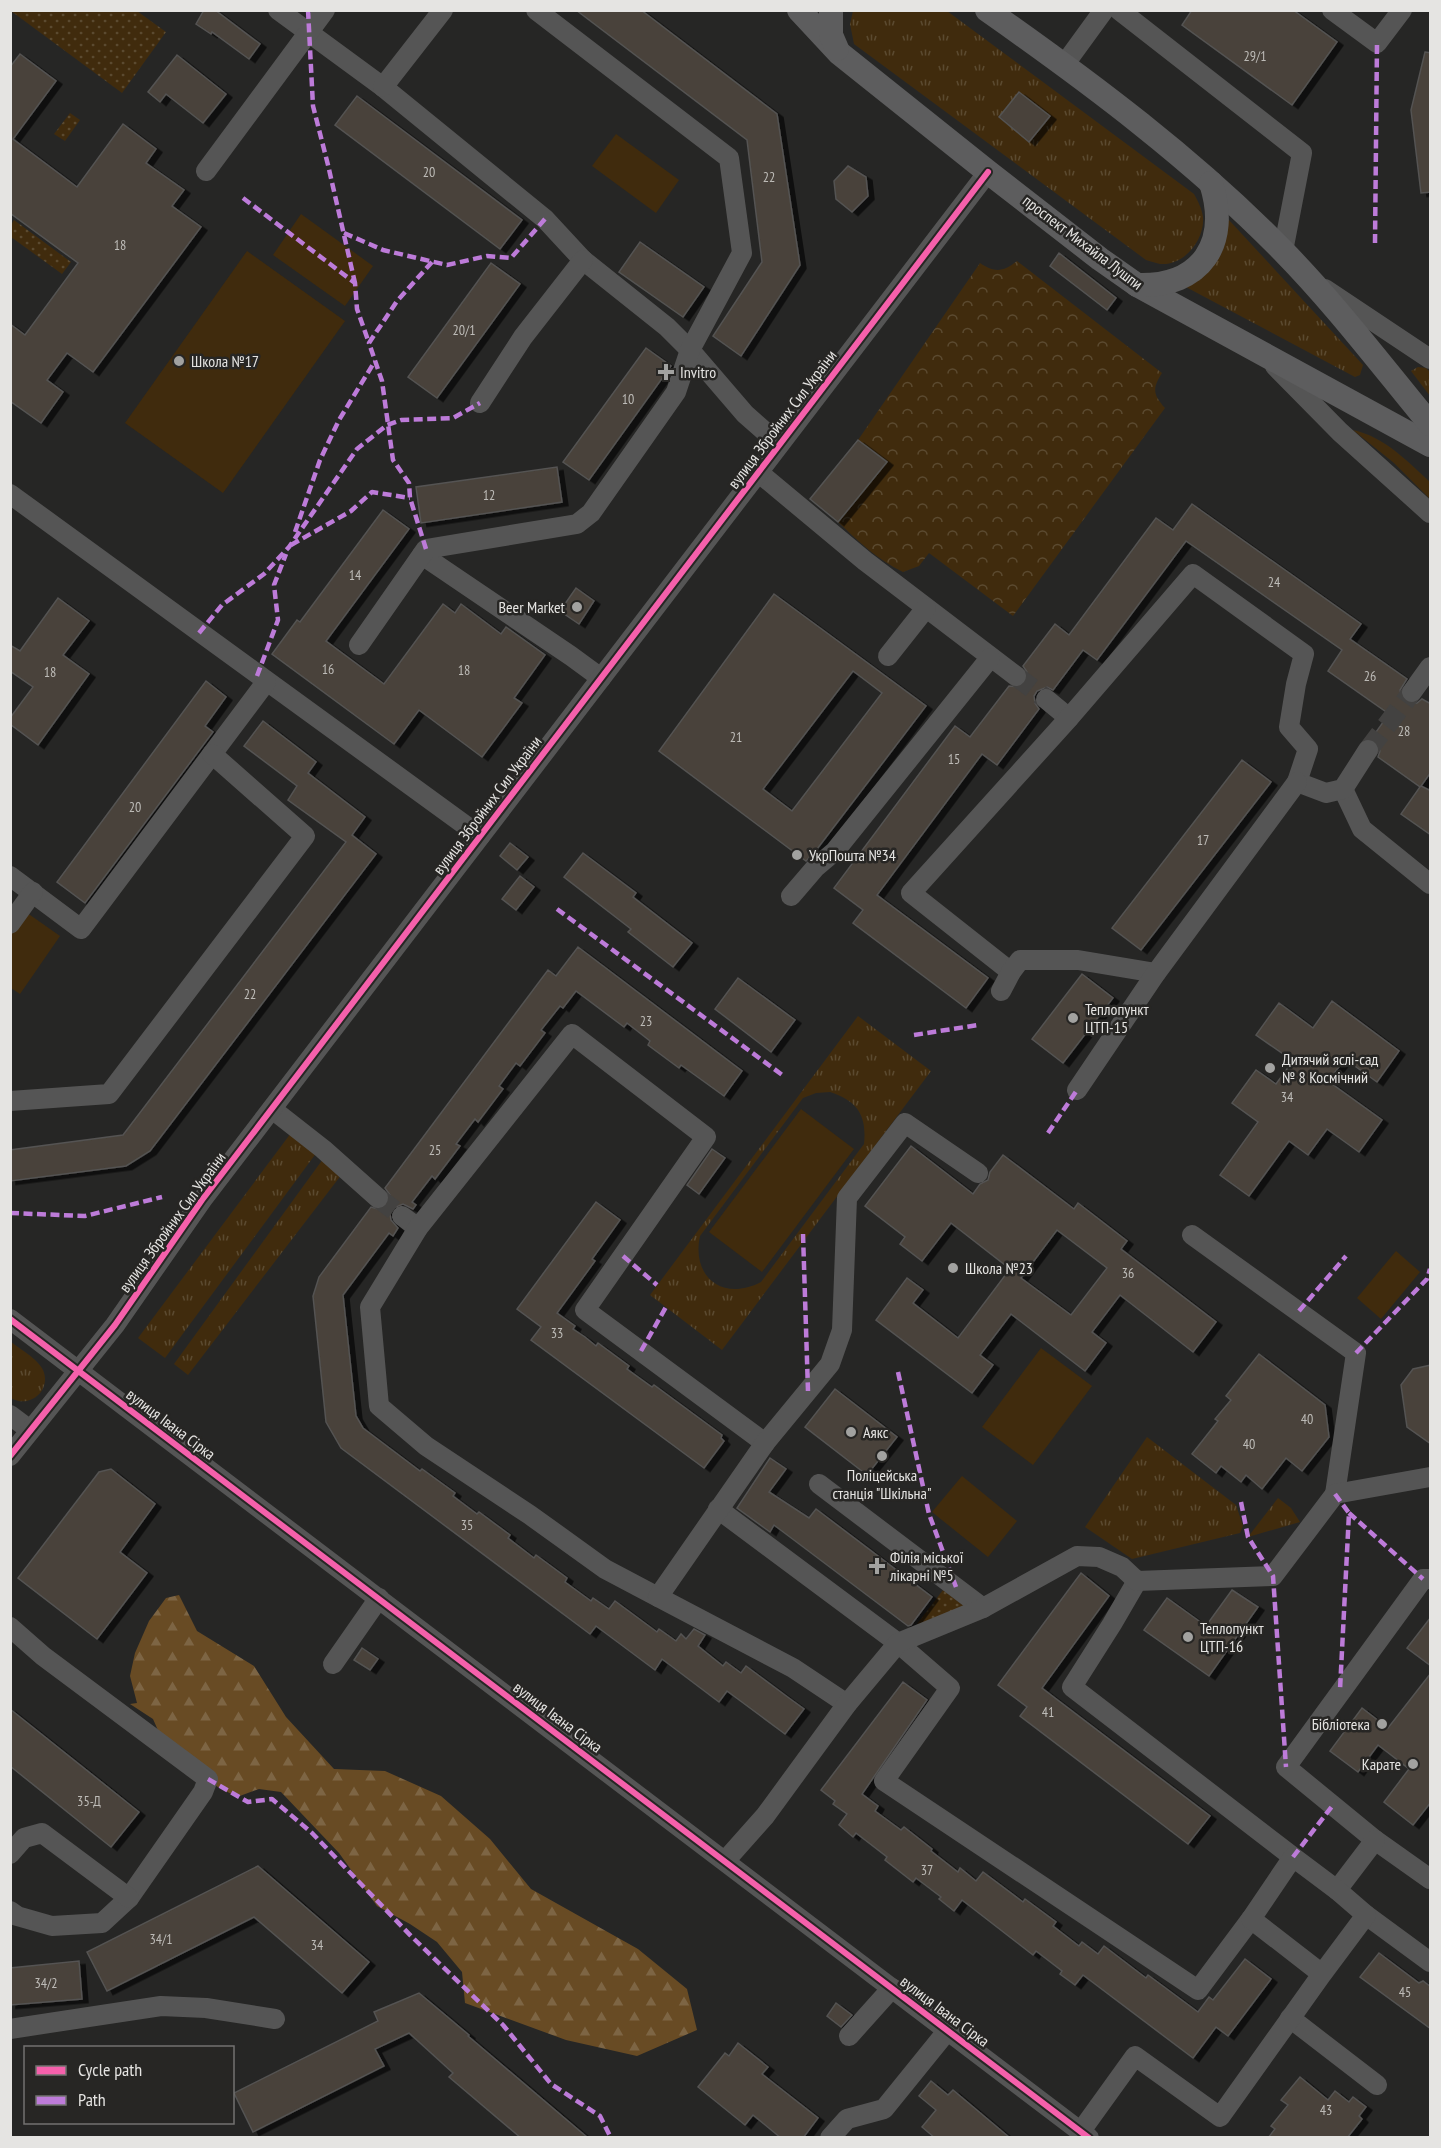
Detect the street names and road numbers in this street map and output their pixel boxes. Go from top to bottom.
street label: проспект Михайла Лушпи [1019,190,1147,294]
street label: вулиця Збройних Сил України [723,346,841,492]
street label: вулиця Збройних Сил України [428,732,546,878]
street label: вулиця Збройних Сил України [114,1148,230,1296]
street label: вулиця Івана Сірка [123,1384,219,1464]
street label: вулиця Івана Сірка [510,1677,606,1757]
street label: вулиця Івана Сірка [897,1971,993,2051]

